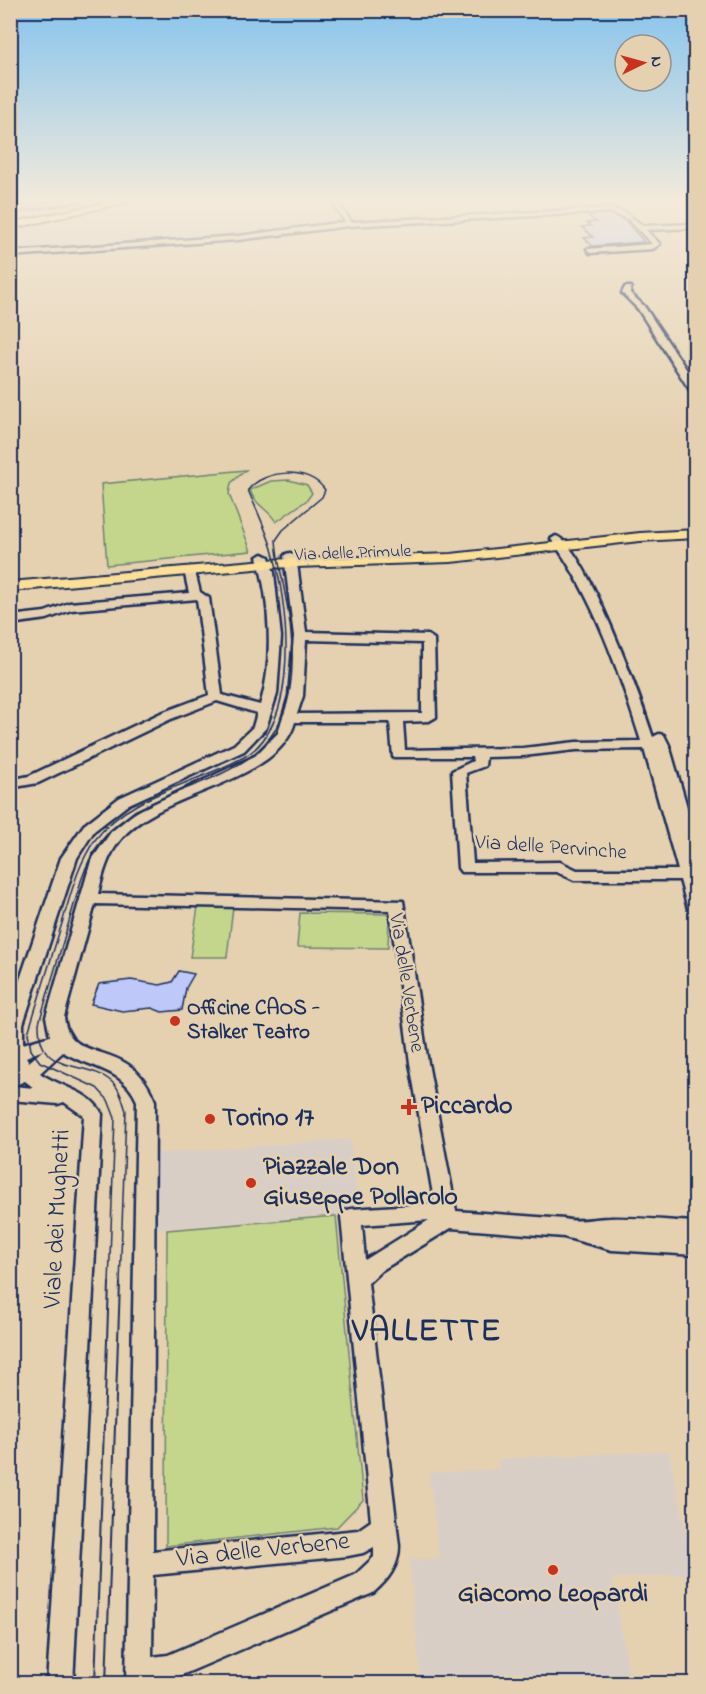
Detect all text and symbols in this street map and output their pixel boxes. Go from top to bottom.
north arrow [613,33,673,93]
text: N [644,55,668,68]
street label: Via delle Primule [293,539,413,569]
street label: Via delle Pervinche [473,828,628,868]
street label: Via delle Verbene [380,910,432,1055]
place label: Officine CAOS - Stalker Teatro [187,994,320,1048]
marker: Officine CAOS - Stalker Teatro [168,1014,182,1028]
place label: Piccardo [421,1088,513,1126]
place label: Torino 17 [222,1100,314,1138]
marker: Piccardo [402,1100,416,1114]
marker: Torino 17 [203,1112,217,1126]
street label: Viale dei Mughetti [34,1128,82,1311]
place label: Piazzale Don Giuseppe Pollarolo [263,1149,458,1217]
marker: Piazzale Don Giuseppe Pollarolo [244,1176,258,1190]
district label: VALLETTE [351,1308,502,1356]
street label: Via delle Verbene [174,1523,352,1579]
marker: Giacomo Leopardi [546,1563,560,1577]
place label: Giacomo Leopardi [458,1576,648,1614]

